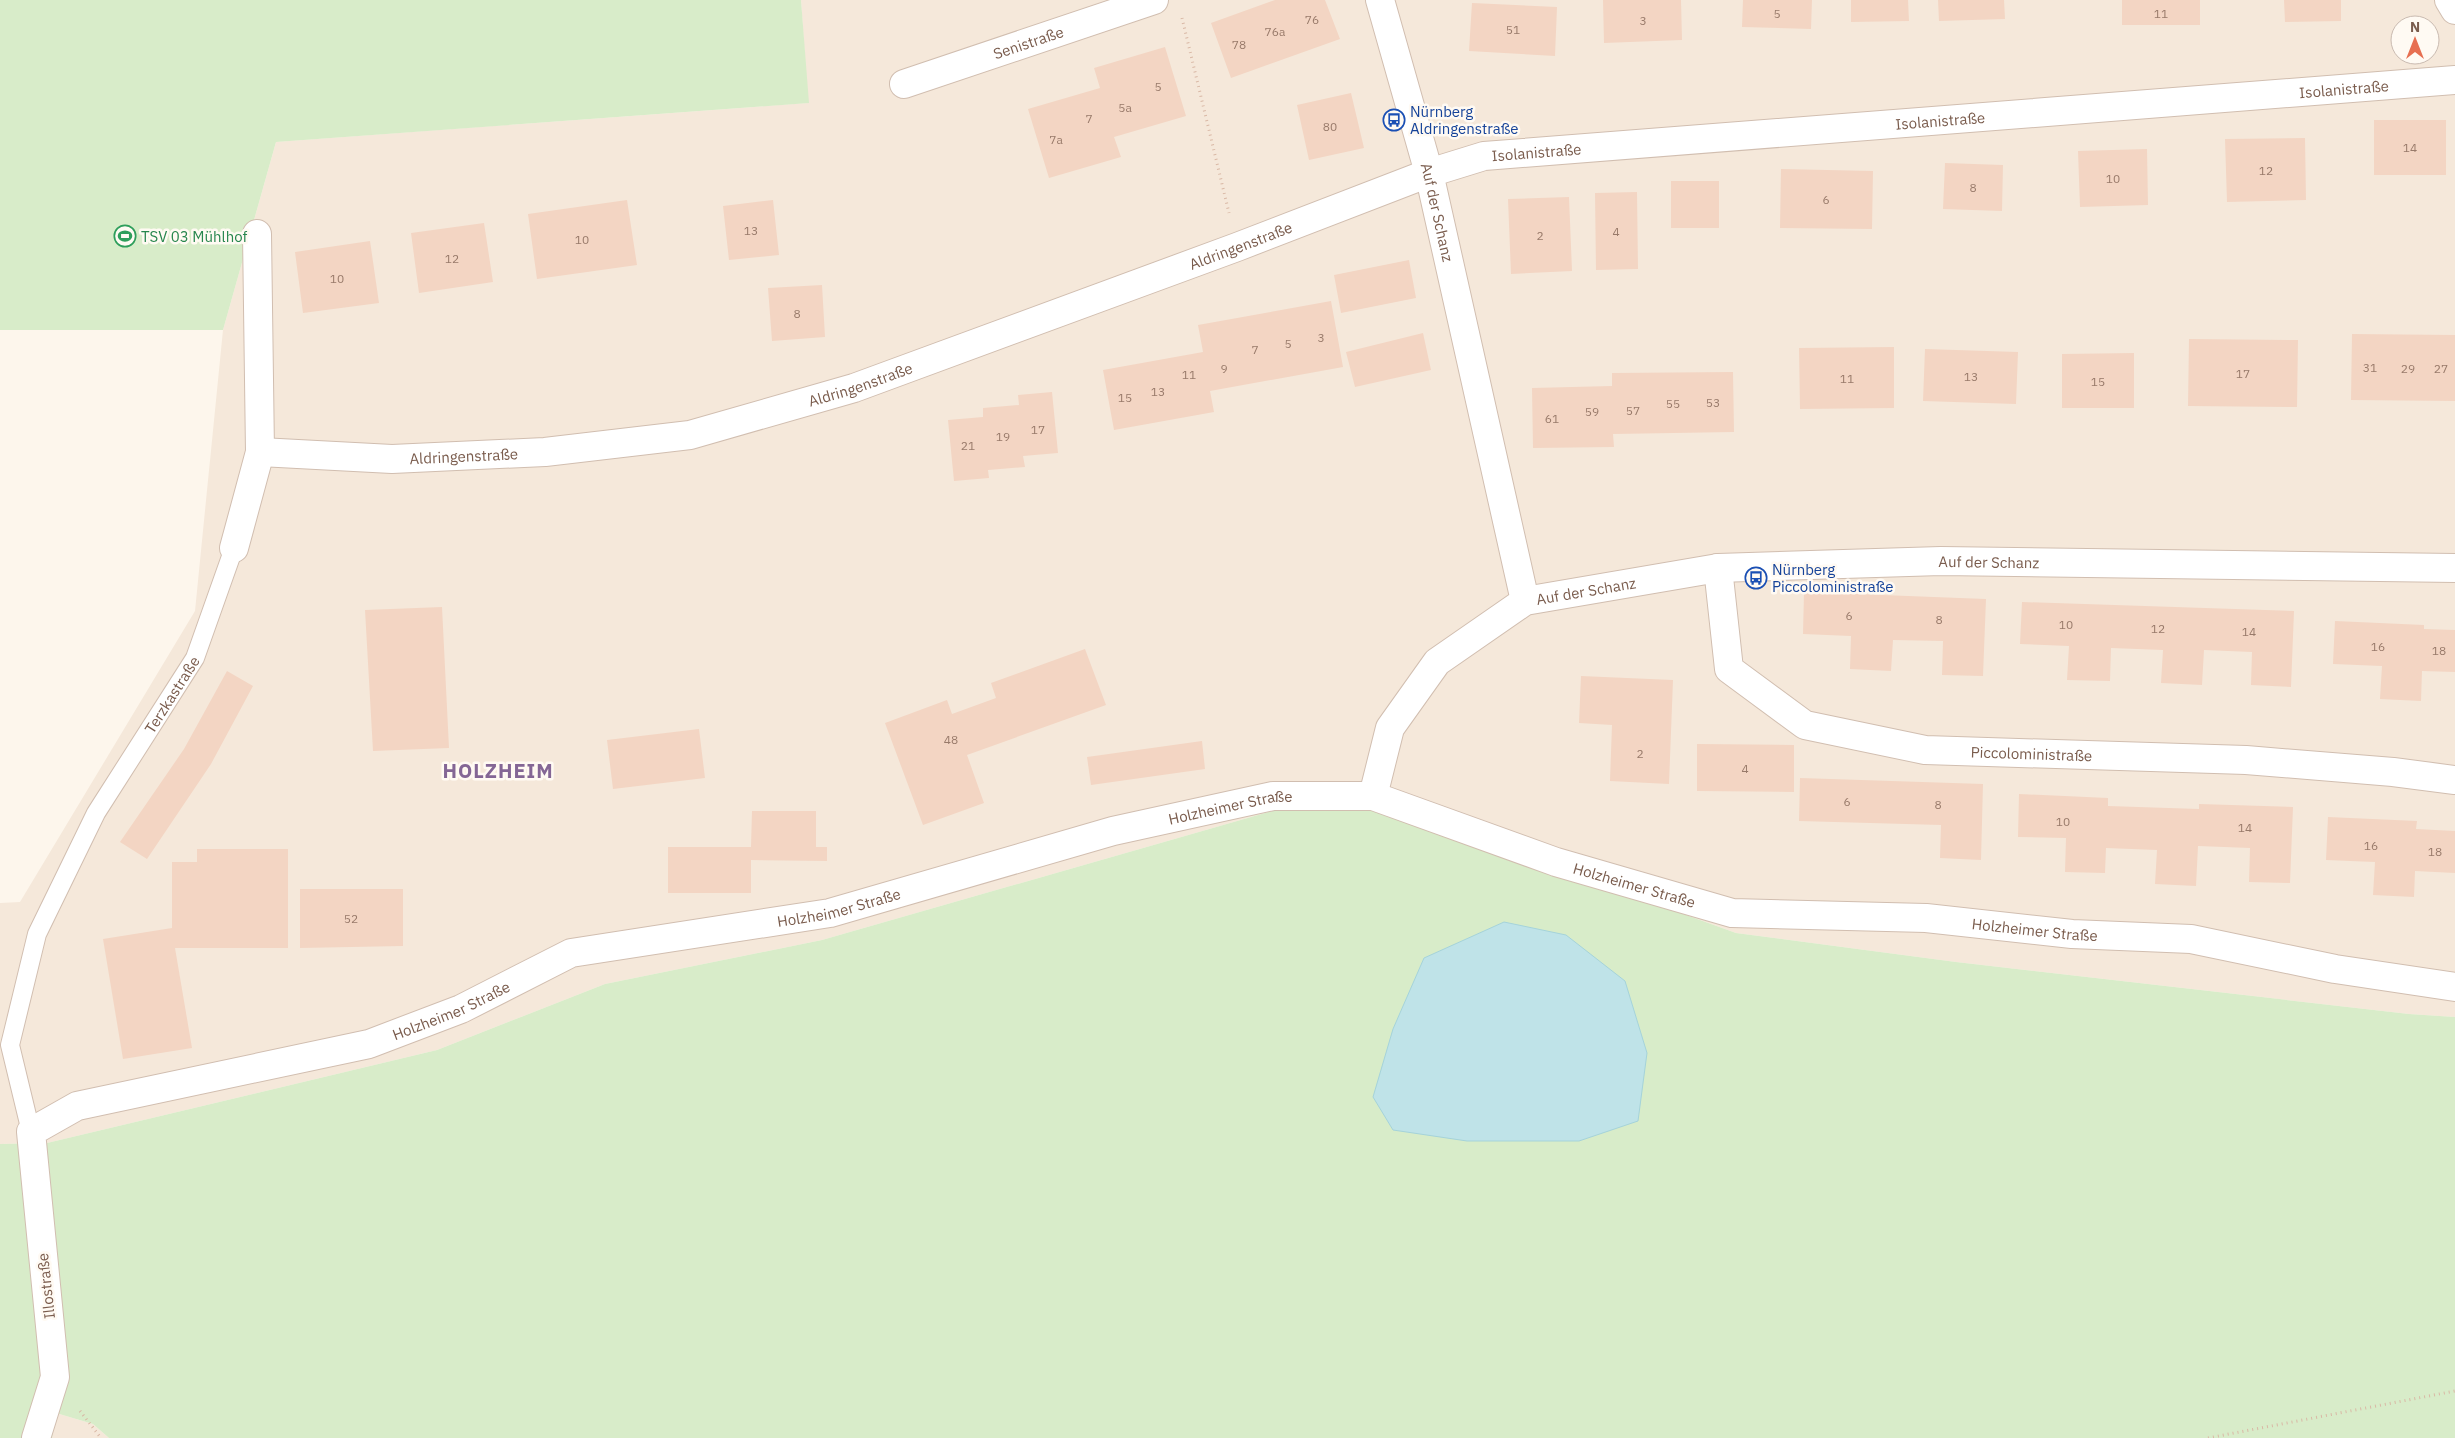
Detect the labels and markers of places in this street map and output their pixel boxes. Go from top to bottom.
place label: Nürnberg Aldringenstraße [1410,102,1519,138]
bus stop icon: Nürnberg Aldringenstraße [1382,108,1406,132]
sports icon: TSV 03 Mühlhof [113,224,137,248]
place label: TSV 03 Mühlhof [141,227,247,246]
place label: Nürnberg Piccoloministraße [1772,560,1894,596]
bus stop icon: Nürnberg Piccoloministraße [1744,566,1768,590]

